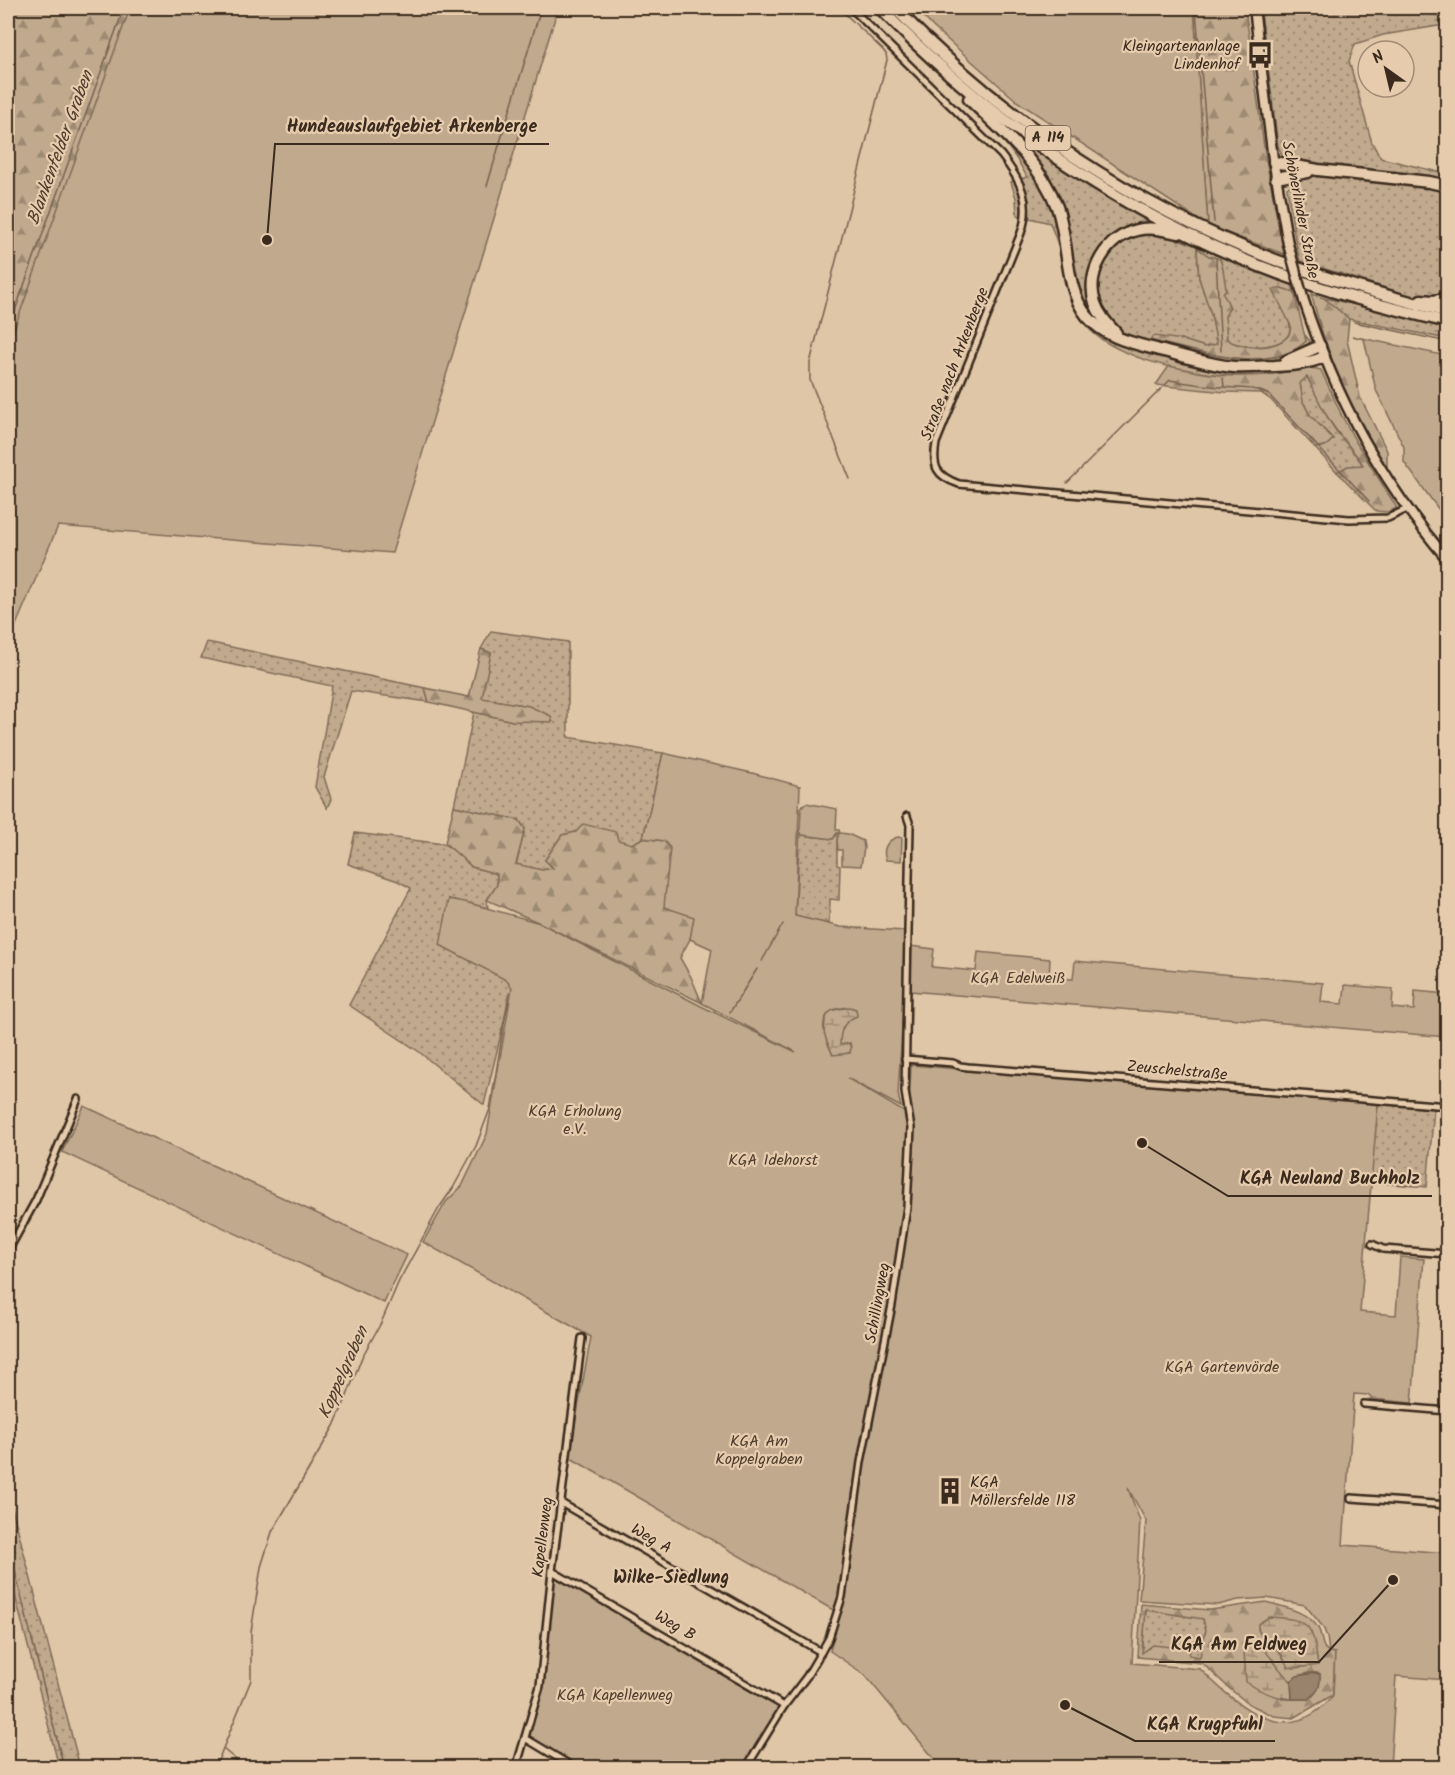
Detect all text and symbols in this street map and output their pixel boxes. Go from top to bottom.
place label: Kleingartenanlage Lindenhof [1123,34,1242,77]
north arrow [1356,39,1416,99]
bus stop icon: Kleingartenanlage Lindenhof [1245,40,1275,70]
text: N [1367,45,1390,71]
water label: Blankenfelder Graben [20,66,103,229]
callout: Hundeauslaufgebiet Arkenberge [275,108,549,144]
text: Hundeauslaufgebiet Arkenberge [287,113,537,142]
road number: A 114 [1026,126,1070,150]
street label: Schönerlinder Straße [1274,139,1326,281]
street label: Straße nach Arkenberge [914,284,996,444]
park label: KGA Edelweiß [971,966,1065,991]
street label: Zeuschelstraße [1126,1054,1228,1088]
park label: KGA Erholung e.V. [528,1099,622,1142]
park label: KGA Idehorst [728,1148,819,1173]
callout: KGA Neuland Buchholz [1228,1160,1432,1196]
text: KGA Neuland Buchholz [1240,1165,1420,1194]
street label: Schillingweg [859,1261,897,1345]
water label: Koppelgraben [311,1321,378,1424]
park label: KGA Gartenvörde [1165,1355,1279,1380]
park label: KGA Am Koppelgraben [715,1429,803,1472]
place label: KGA Möllersfelde 118 [970,1470,1076,1513]
building icon: KGA Möllersfelde 118 [935,1476,965,1506]
street label: Kapellenweg [526,1495,560,1579]
street label: Weg A [626,1517,676,1561]
district label: Wilke-Siedlung [613,1564,729,1593]
street label: Weg B [650,1604,700,1648]
callout: KGA Am Feldweg [1159,1626,1319,1662]
text: KGA Am Feldweg [1171,1631,1307,1660]
park label: KGA Kapellenweg [557,1683,673,1708]
callout: KGA Krugpfuhl [1135,1705,1275,1741]
text: KGA Krugpfuhl [1147,1711,1263,1740]

